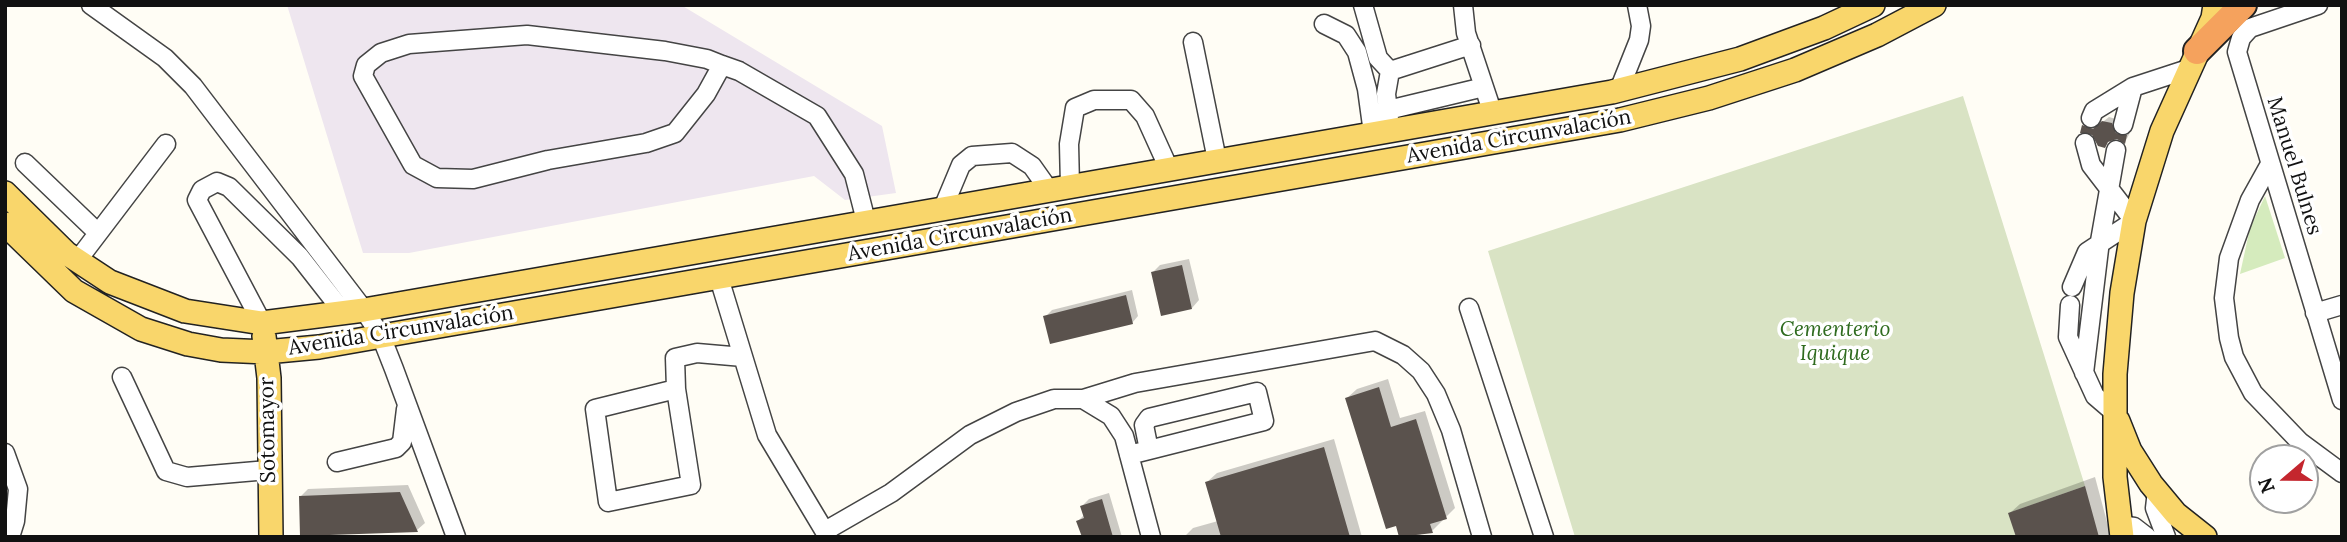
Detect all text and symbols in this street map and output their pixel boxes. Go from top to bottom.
street label: Manuel Bulnes [2261,94,2327,238]
street label: Avenida Circunvalación [1405,105,1633,169]
street label: Avenida Circunvalación [846,203,1074,267]
street label: Avenida Circunvalación [287,301,515,361]
park label: Cementerio Iquique [1780,317,1890,367]
street label: Sotomayor [254,377,282,483]
north arrow [2249,444,2319,514]
text: N [2252,474,2280,497]

